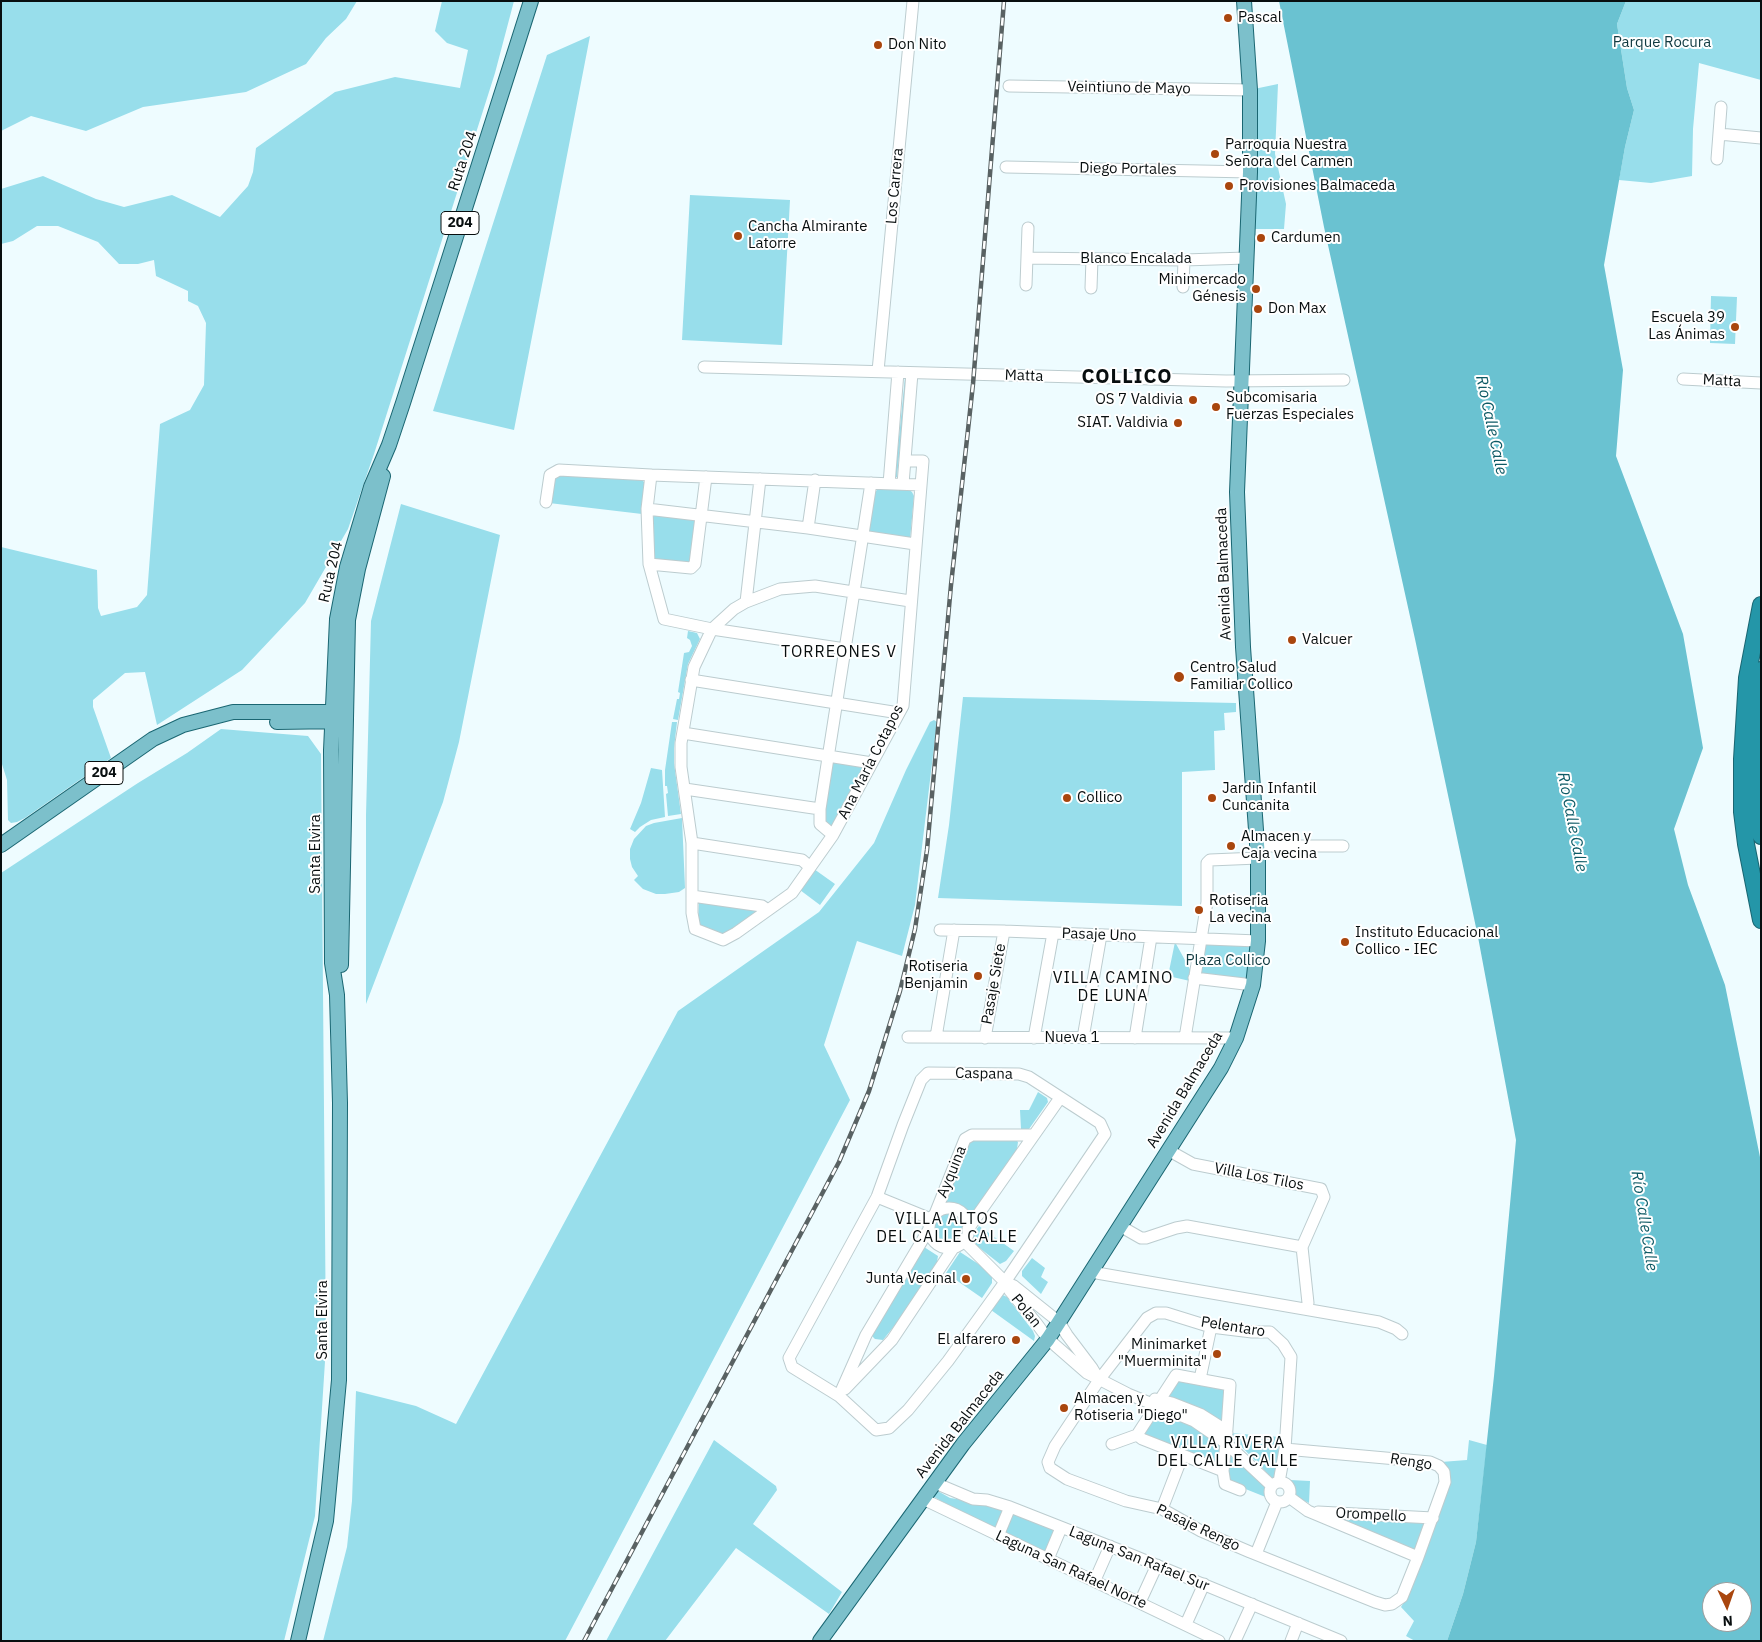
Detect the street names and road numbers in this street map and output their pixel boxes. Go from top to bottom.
street label: Veintiuno de Mayo [1067,78,1191,98]
street label: Ruta 204 [445,129,481,193]
street label: Los Carrera [883,147,907,225]
street label: Diego Portales [1079,159,1177,179]
road number: 204 [441,212,479,234]
street label: Blanco Encalada [1080,250,1192,268]
street label: Matta [1004,366,1044,386]
street label: Matta [1702,371,1742,391]
street label: Avenida Balmaceda [1213,507,1235,641]
street label: Ruta 204 [315,540,347,604]
street label: Ana María Cotapos [834,702,908,822]
road number: 204 [85,761,123,784]
street label: Santa Elvira [307,814,325,894]
street label: Pasaje Uno [1061,925,1137,945]
street label: Pasaje Siete [978,942,1010,1026]
street label: Avenida Balmaceda [1143,1028,1227,1152]
street label: Nueva 1 [1044,1029,1100,1047]
street label: Caspana [955,1064,1013,1084]
street label: Ayquina [933,1143,971,1201]
street label: Villa Los Tilos [1212,1159,1306,1195]
street label: Santa Elvira [314,1280,332,1360]
street label: Polan [1007,1291,1045,1331]
street label: Pelentaro [1200,1313,1266,1341]
street label: Avenida Balmaceda [912,1366,1008,1482]
street label: Rengo [1389,1450,1433,1474]
street label: Pasaje Rengo [1153,1501,1243,1555]
street label: Orompello [1335,1504,1407,1526]
street label: Laguna San Rafael Sur [1066,1523,1212,1595]
street label: Laguna San Rafael Norte [992,1527,1150,1613]

